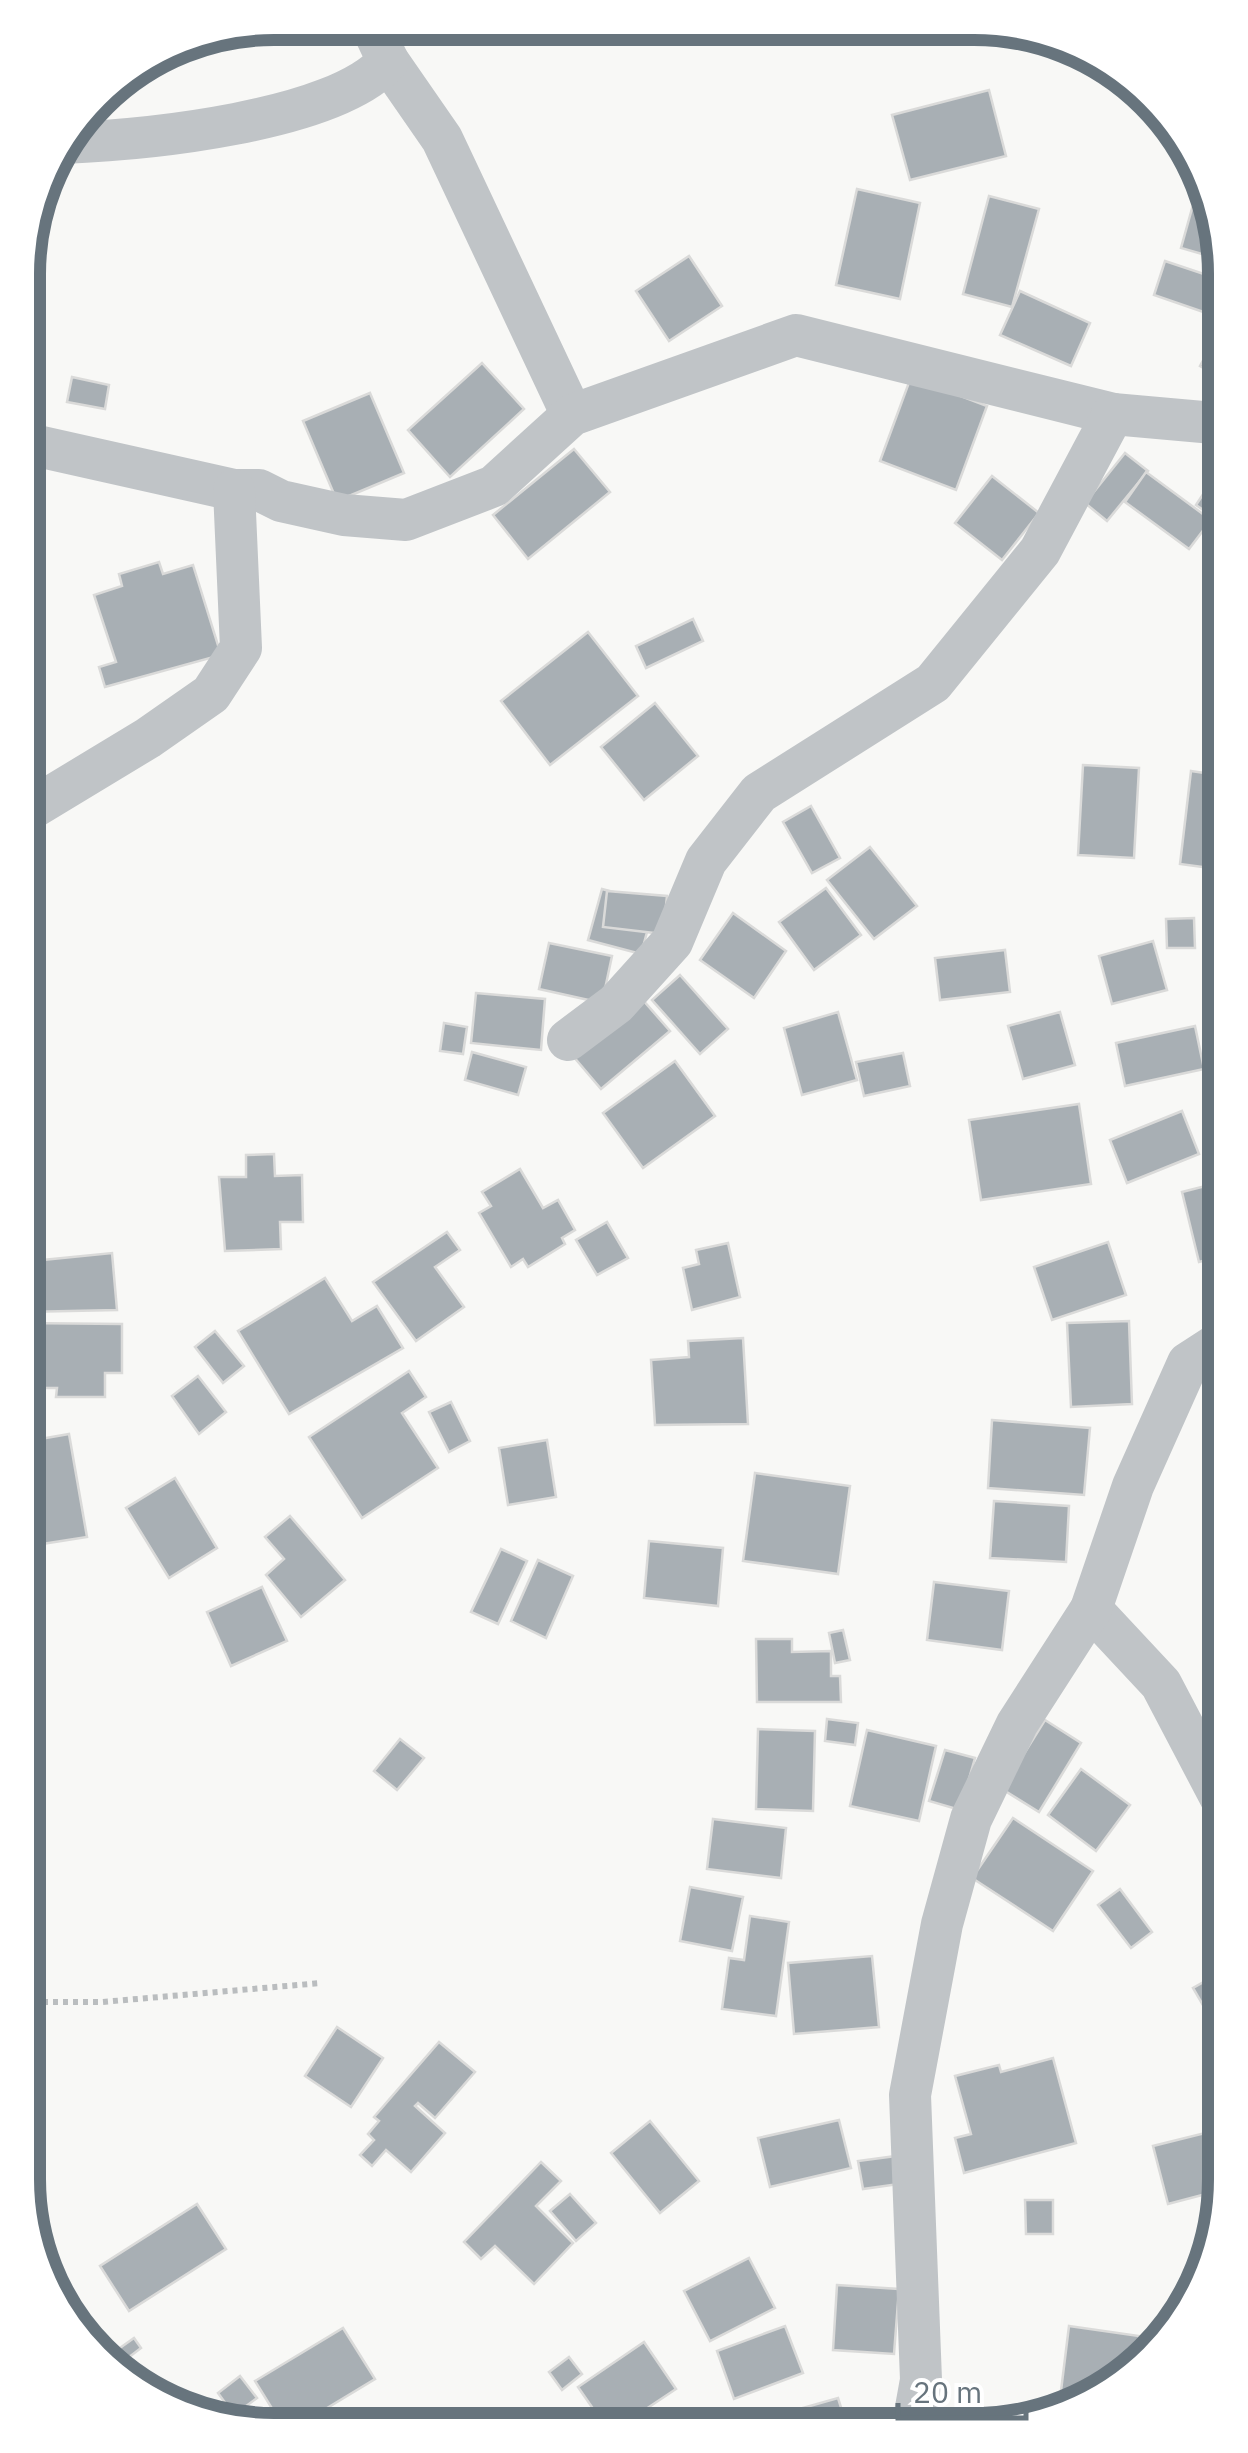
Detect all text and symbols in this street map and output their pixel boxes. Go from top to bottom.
scale bar [898,2358,1026,2420]
text: 20 m [913,2372,982,2411]

